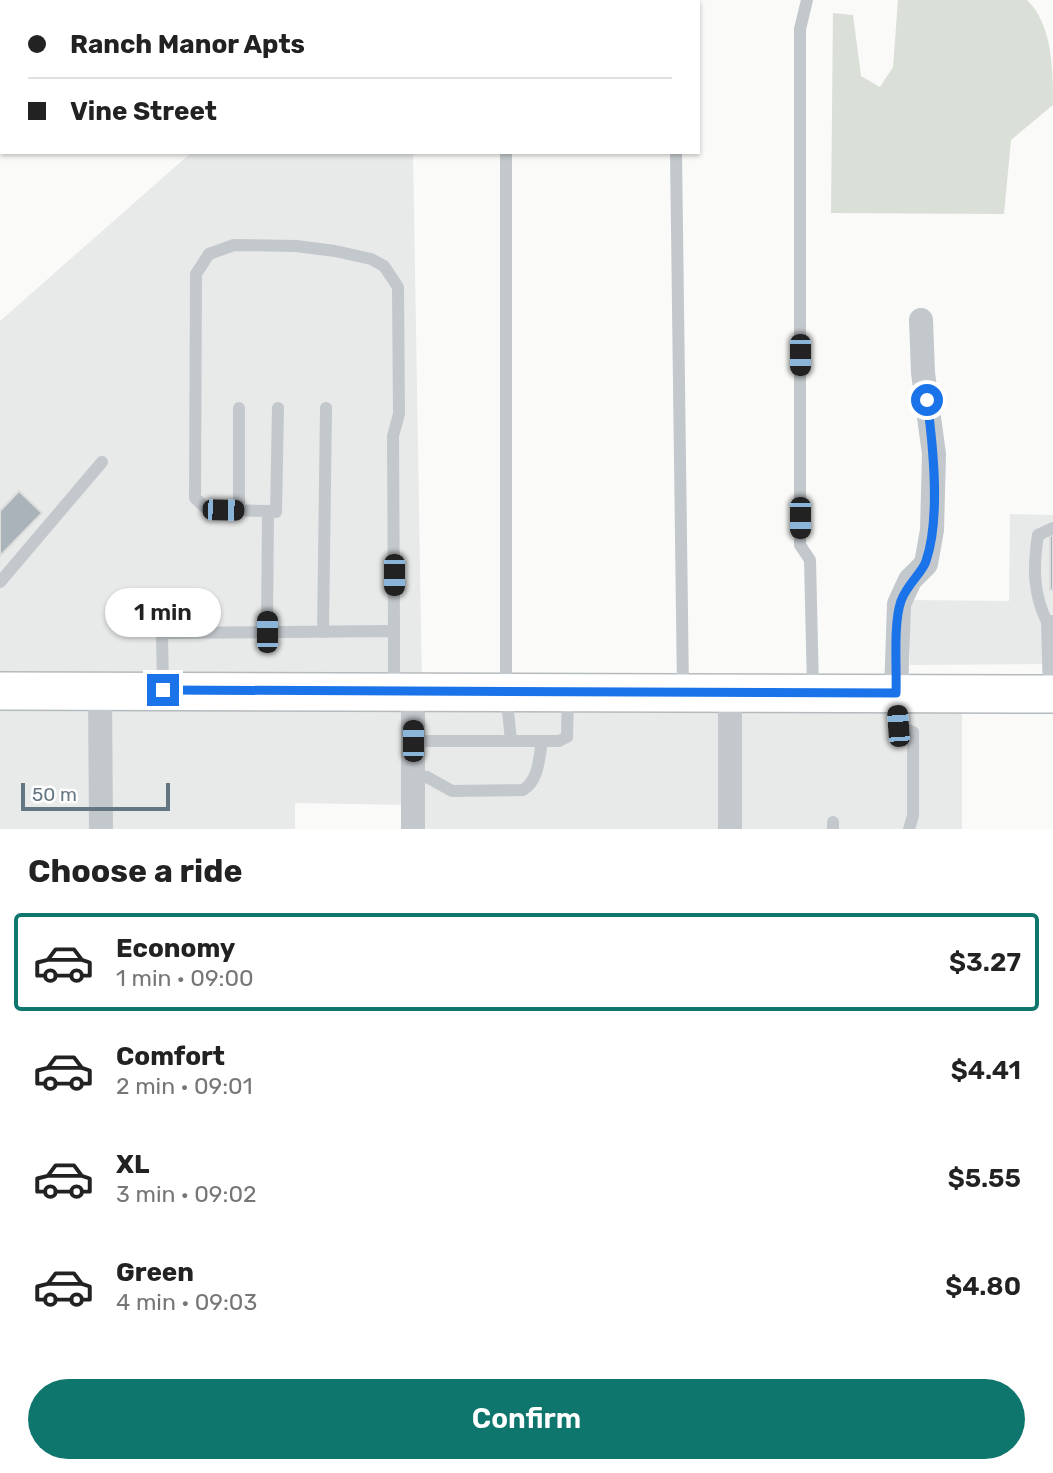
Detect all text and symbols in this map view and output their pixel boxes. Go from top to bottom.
text: Ranch Manor Apts [70,29,305,60]
text: Vine Street [70,96,217,127]
car [790,334,811,376]
route start [911,384,943,416]
car [790,497,811,539]
car [202,499,245,521]
car [384,554,405,596]
callout: 1 min [105,588,221,638]
text: 1 min [134,598,192,626]
car [257,611,278,653]
route end [147,674,179,706]
car [887,704,910,748]
car [403,720,424,762]
scale bar [21,780,170,812]
text: 50 m [32,783,77,806]
text: Choose a ride [28,852,242,890]
icon: car [32,931,95,994]
text: Economy [116,933,235,964]
text: $3.27 [949,947,1021,978]
text: 1 min · 09:00 [116,964,254,992]
icon: car [32,1039,95,1102]
text: Comfort [116,1041,225,1072]
text: $4.41 [951,1055,1021,1086]
text: 2 min · 09:01 [116,1072,253,1100]
icon: car [32,1147,95,1210]
text: XL [116,1149,149,1180]
text: $5.55 [948,1163,1021,1194]
text: 3 min · 09:02 [116,1180,257,1208]
icon: car [32,1255,95,1318]
text: Green [116,1257,194,1288]
text: $4.80 [945,1271,1021,1302]
text: 4 min · 09:03 [116,1288,257,1316]
button: Confirm [28,1379,1025,1459]

